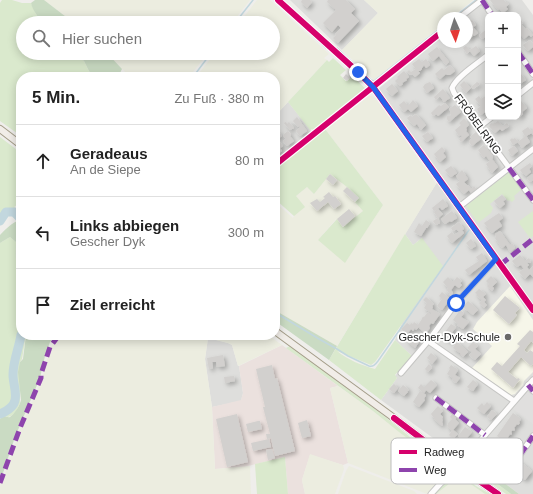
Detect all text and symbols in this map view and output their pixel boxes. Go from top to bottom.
north arrow [437,12,473,48]
map controls [485,12,521,120]
button: + [485,12,521,48]
search box [16,16,280,60]
icon: search [30,27,52,49]
text: Hier suchen [62,30,142,47]
button: − [485,48,521,84]
route end [349,63,367,81]
button: layers [485,84,521,120]
text: 5 Min. [32,88,80,107]
text: Zu Fuß · 380 m [174,91,264,106]
street label: FRÖBELRING [452,92,504,156]
text: Geradeaus [70,145,148,162]
icon: ahead [32,150,54,172]
text: 80 m [235,153,264,168]
text: An de Siepe [70,162,141,177]
text: Links abbiegen [70,217,179,234]
icon: left [32,222,54,244]
text: 300 m [228,225,264,240]
text: Gescher Dyk [70,234,145,249]
icon: arrive [32,294,54,316]
route start [447,294,465,312]
text: Ziel erreicht [70,296,155,313]
place label: Gescher-Dyk-Schule [399,331,500,343]
marker: Gescher-Dyk-Schule [503,332,513,342]
legend [391,438,523,484]
text: Radweg [424,446,464,458]
text: Weg [424,464,446,476]

